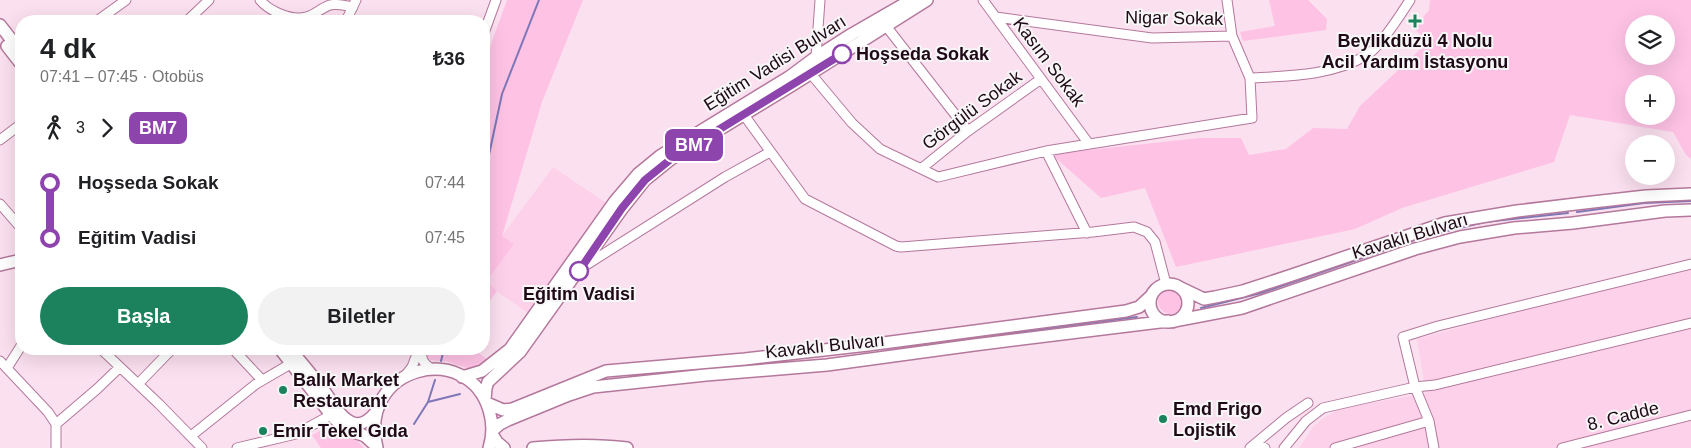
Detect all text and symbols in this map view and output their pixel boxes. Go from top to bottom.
street label: Nigar Sokak [1125,7,1224,29]
street label: Eğitim Vadisi Bulvarı [700,11,850,115]
street label: Kasım Sokak [1009,14,1089,111]
marker: Beylikdüzü 4 Nolu Acil Yardım İstasyonu [1408,14,1422,28]
map controls [1625,15,1675,185]
button: layers [1625,15,1675,65]
place label: Beylikdüzü 4 Nolu Acil Yardım İstasyonu [1322,31,1508,72]
text: 4 dk [40,33,96,64]
marker: Hoşseda Sokak [832,44,852,64]
place label: Hoşseda Sokak [856,44,990,64]
text: ₺36 [433,48,465,69]
street label: Görgülü Sokak [918,66,1026,154]
text: 07:41 – 07:45 · Otobüs [40,68,204,85]
button: + [1625,75,1675,125]
icon: walk [40,114,68,142]
icon: forward [93,114,121,142]
text: BM7 [139,118,177,138]
text: 3 [76,119,85,136]
line badge: BM7 [665,129,723,161]
text: BM7 [675,135,713,155]
button: − [1625,135,1675,185]
text: Hoşseda Sokak [78,172,218,193]
text: 07:44 [425,174,465,191]
street label: Kavaklı Bulvarı [1350,209,1470,263]
text: Eğitim Vadisi [78,227,196,248]
text: 07:45 [425,229,465,246]
marker: Eğitim Vadisi [569,261,589,281]
place label: Eğitim Vadisi [523,284,635,304]
button: Başla [40,287,248,345]
button: Biletler [258,287,465,345]
street label: Kavaklı Bulvarı [764,330,886,362]
place label: Balık Market Restaurant [293,370,399,411]
marker: Balık Market Restaurant [277,384,289,396]
street label: 8. Cadde [1585,397,1661,435]
place label: Emd Frigo Lojistik [1173,399,1262,440]
marker: Emd Frigo Lojistik [1157,413,1169,425]
place label: Emir Tekel Gıda [273,421,409,441]
marker: Emir Tekel Gıda [257,425,269,437]

